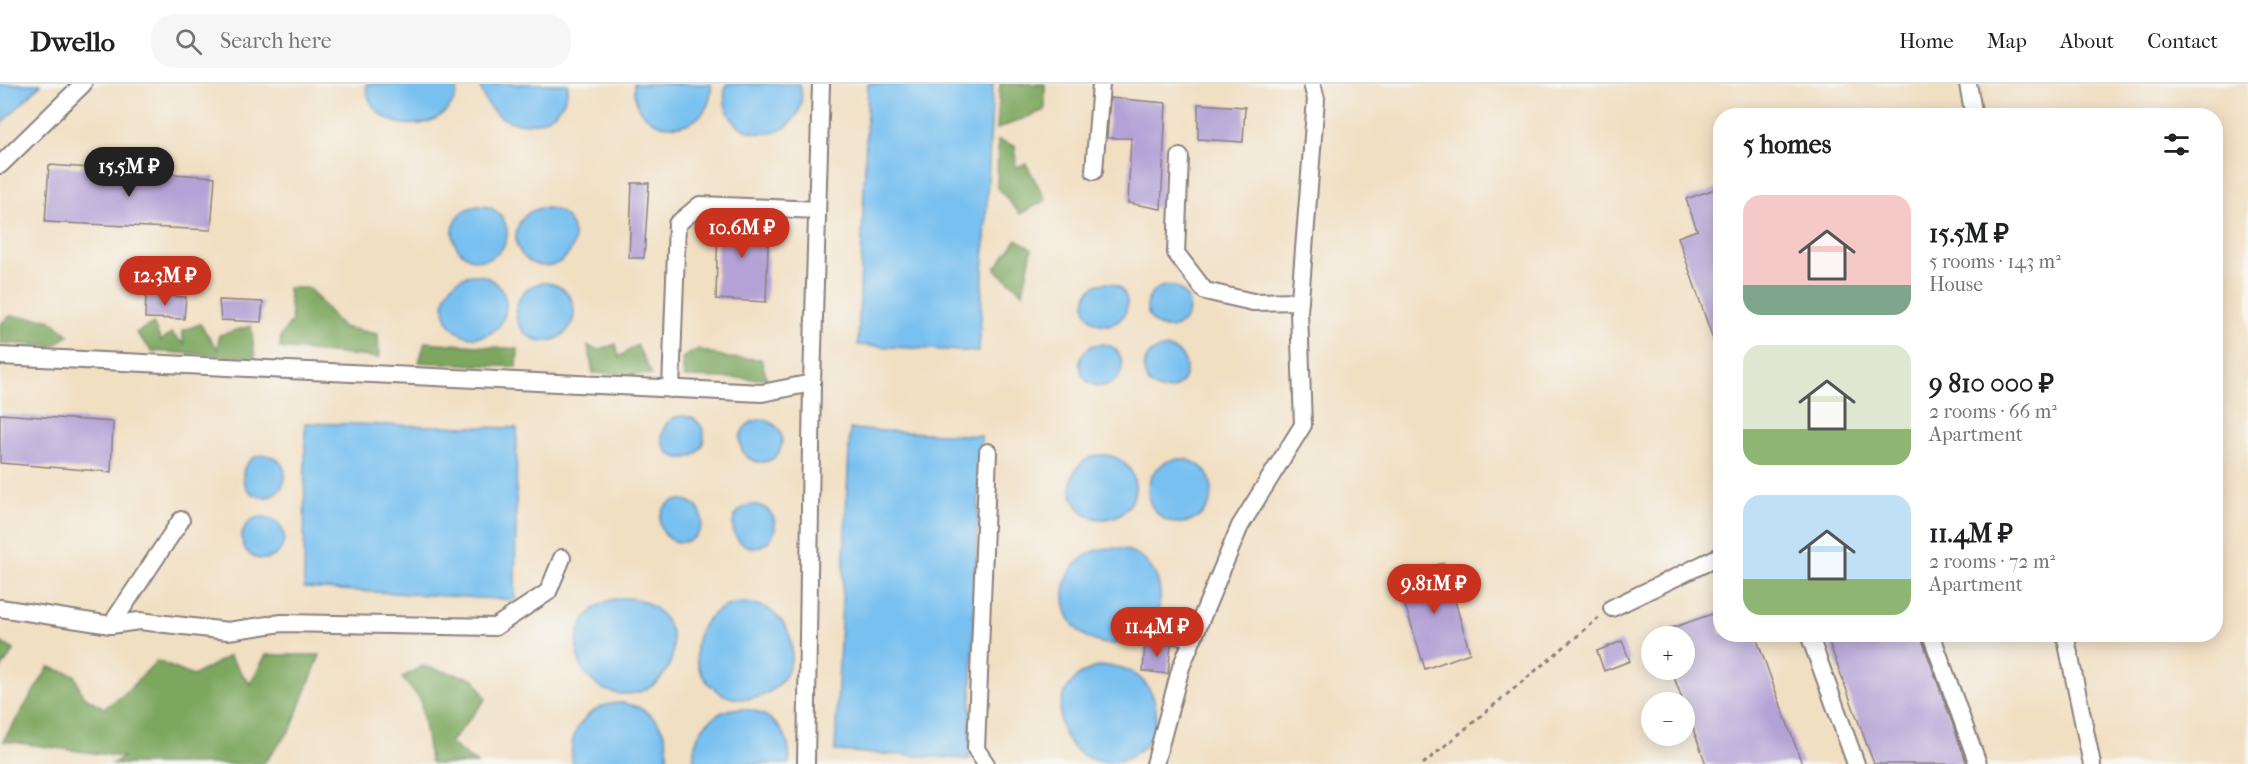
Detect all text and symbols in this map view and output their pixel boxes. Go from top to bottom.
search box [151,14,571,68]
text: Dwello [30,25,115,58]
icon: search [172,25,205,58]
text: Search here [220,28,332,54]
text: Home [1899,29,1954,53]
text: Map [1987,29,2027,53]
text: About [2060,29,2114,53]
text: Contact [2147,29,2218,53]
icon: filters [2160,128,2193,161]
text: 5 homes [1743,129,1831,160]
pin: 15.5M ₽ [74,147,184,198]
text: 15.5M ₽ [98,155,160,178]
pin: 10.6M ₽ [687,208,797,259]
text: 10.6M ₽ [709,216,775,239]
text: 15.5M ₽ [1929,218,2009,249]
icon: home [1791,219,1863,291]
text: 5 rooms · 143 m² [1929,250,2061,273]
pin: 12.3M ₽ [110,256,220,307]
text: 12.3M ₽ [133,264,197,287]
text: House [1929,273,1983,296]
text: 9 810 000 ₽ [1929,368,2054,399]
icon: home [1791,369,1863,441]
text: 2 rooms · 66 m² [1929,400,2057,423]
text: Apartment [1929,423,2023,446]
text: 11.4M ₽ [1929,518,2013,549]
icon: home [1791,519,1863,591]
text: 2 rooms · 72 m² [1929,550,2055,573]
pin: 9.81M ₽ [1379,564,1489,615]
text: 9.81M ₽ [1401,572,1467,595]
text: Apartment [1929,573,2023,596]
pin: 11.4M ₽ [1102,607,1212,658]
text: 11.4M ₽ [1125,615,1189,638]
map controls [1641,626,1695,746]
button: + [1641,626,1695,680]
button: − [1641,692,1695,746]

